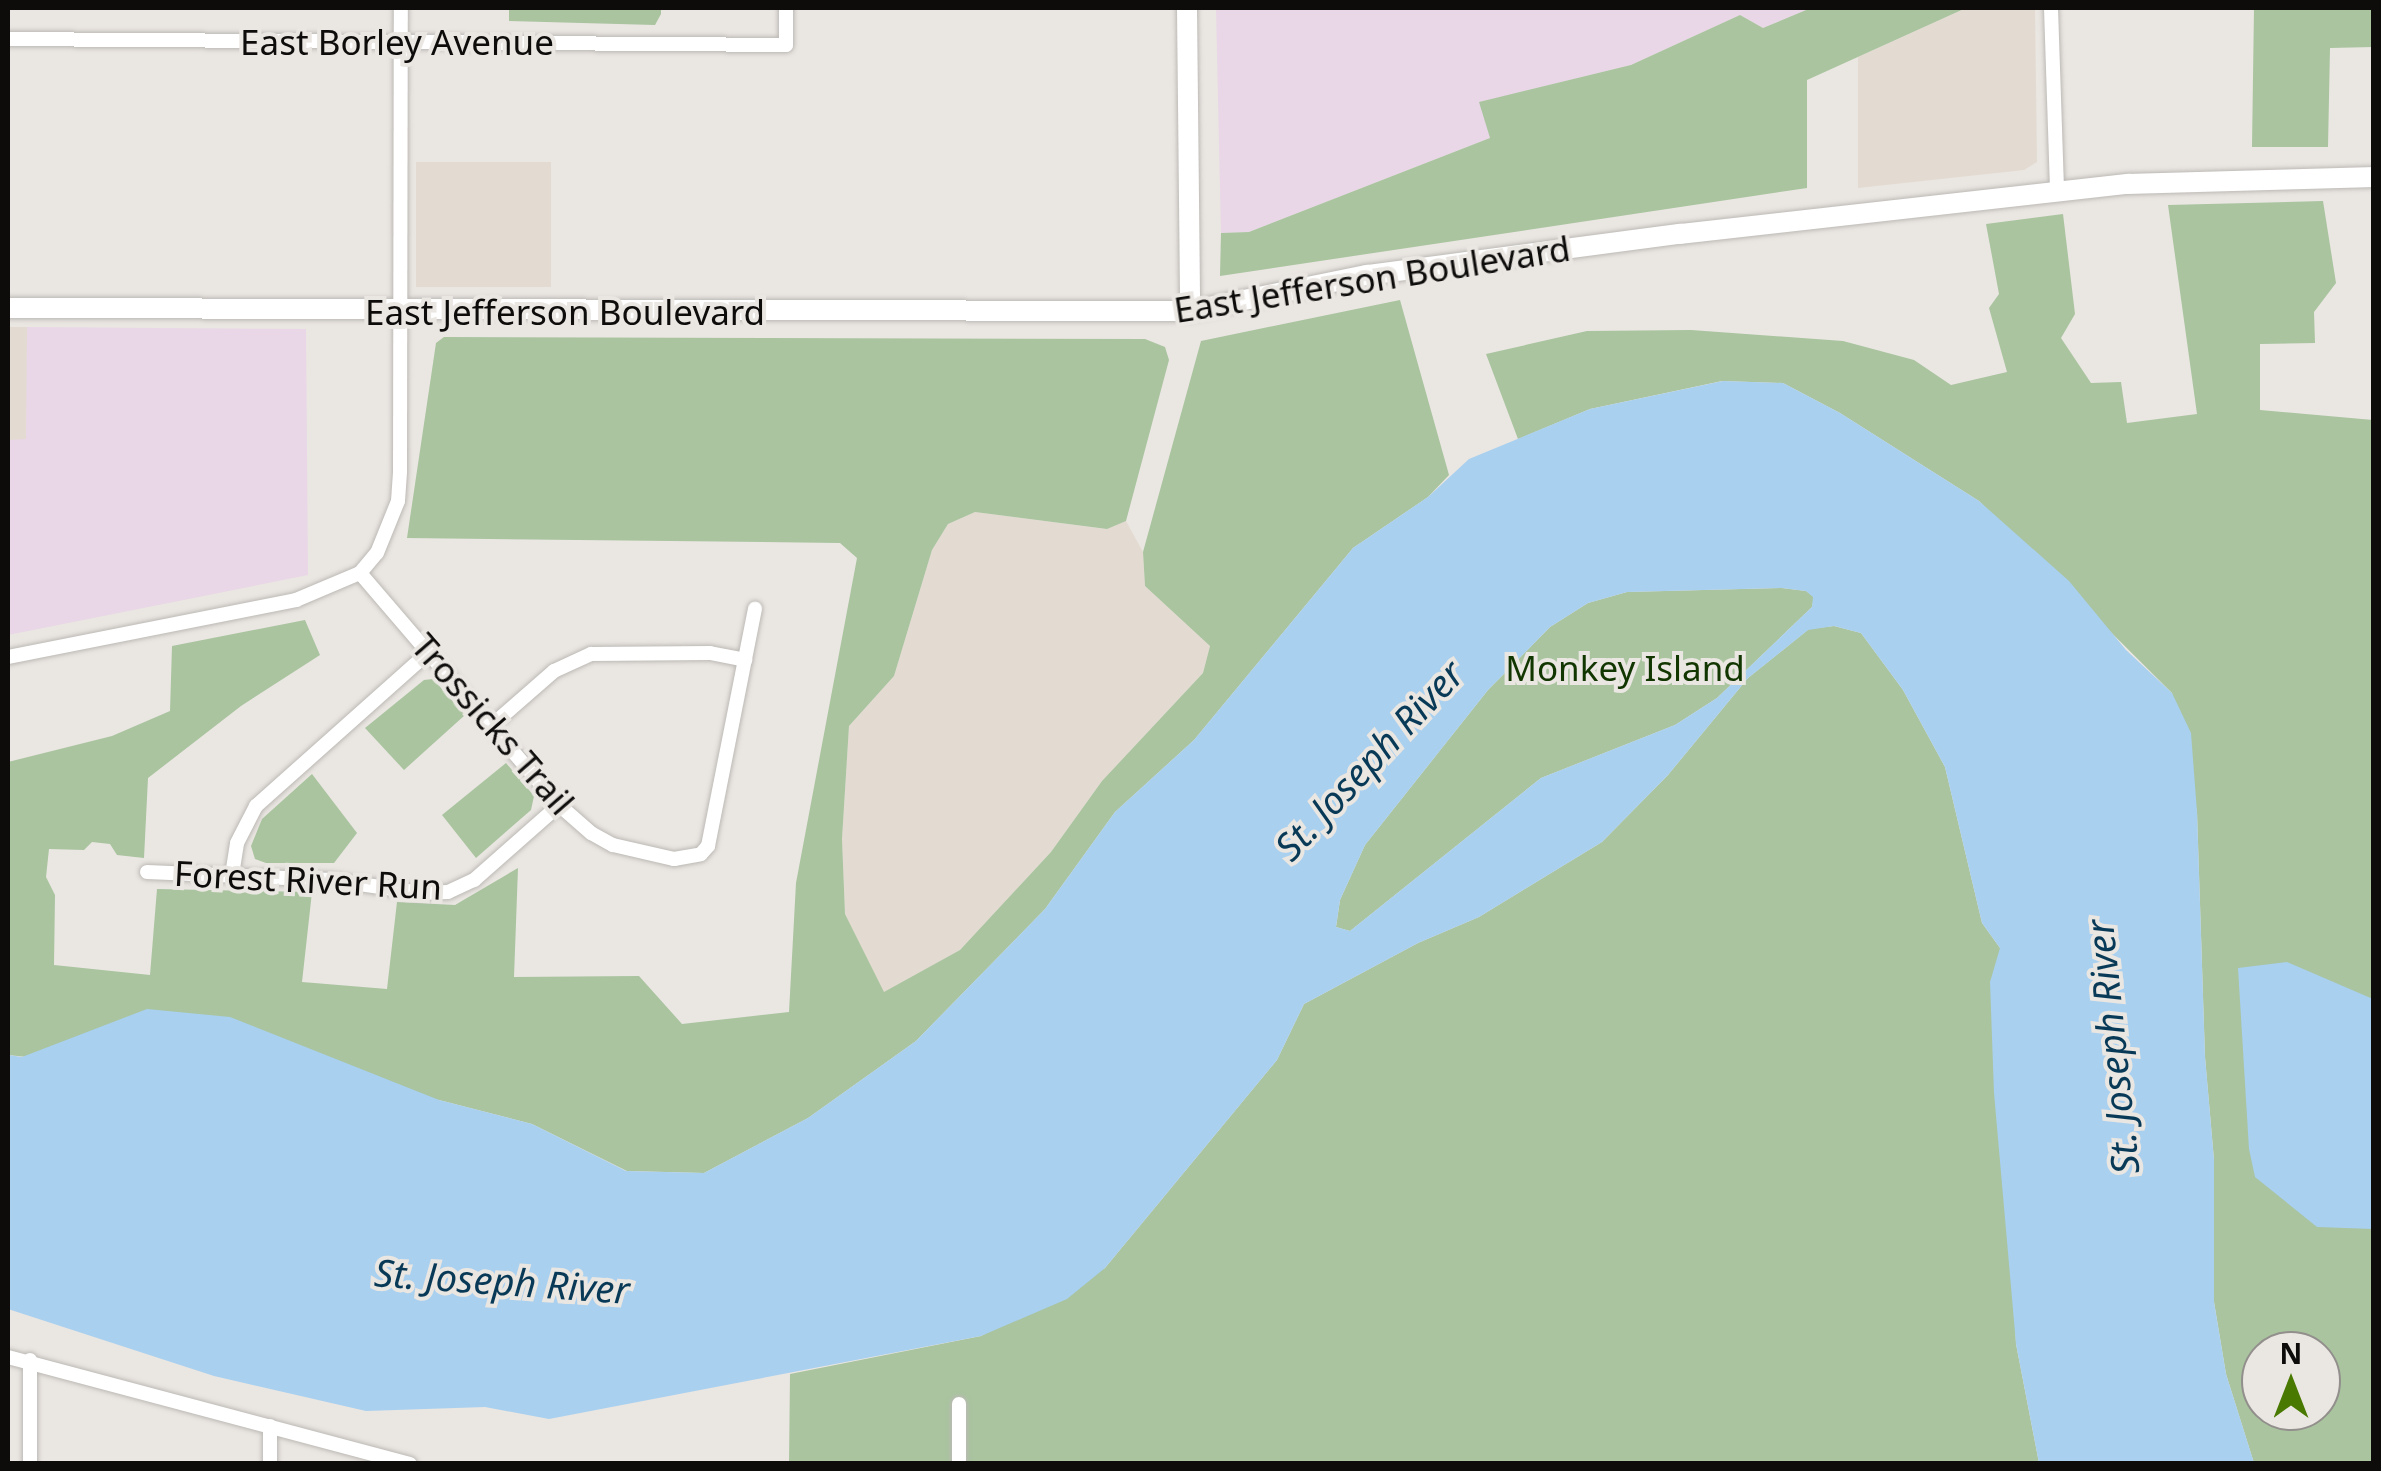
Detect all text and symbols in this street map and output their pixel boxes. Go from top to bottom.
street label: East Borley Avenue [240,21,554,63]
street label: East Jefferson Boulevard [1171,227,1573,331]
street label: East Jefferson Boulevard [365,291,765,333]
street label: Trossicks Trail [403,625,583,823]
park label: Monkey Island [1505,647,1745,689]
water label: St. Joseph River [1265,651,1473,869]
street label: Forest River Run [173,852,443,908]
water label: St. Joseph River [2076,917,2148,1177]
water label: St. Joseph River [373,1249,631,1313]
north arrow [2241,1331,2341,1431]
text: N [2280,1334,2302,1372]

